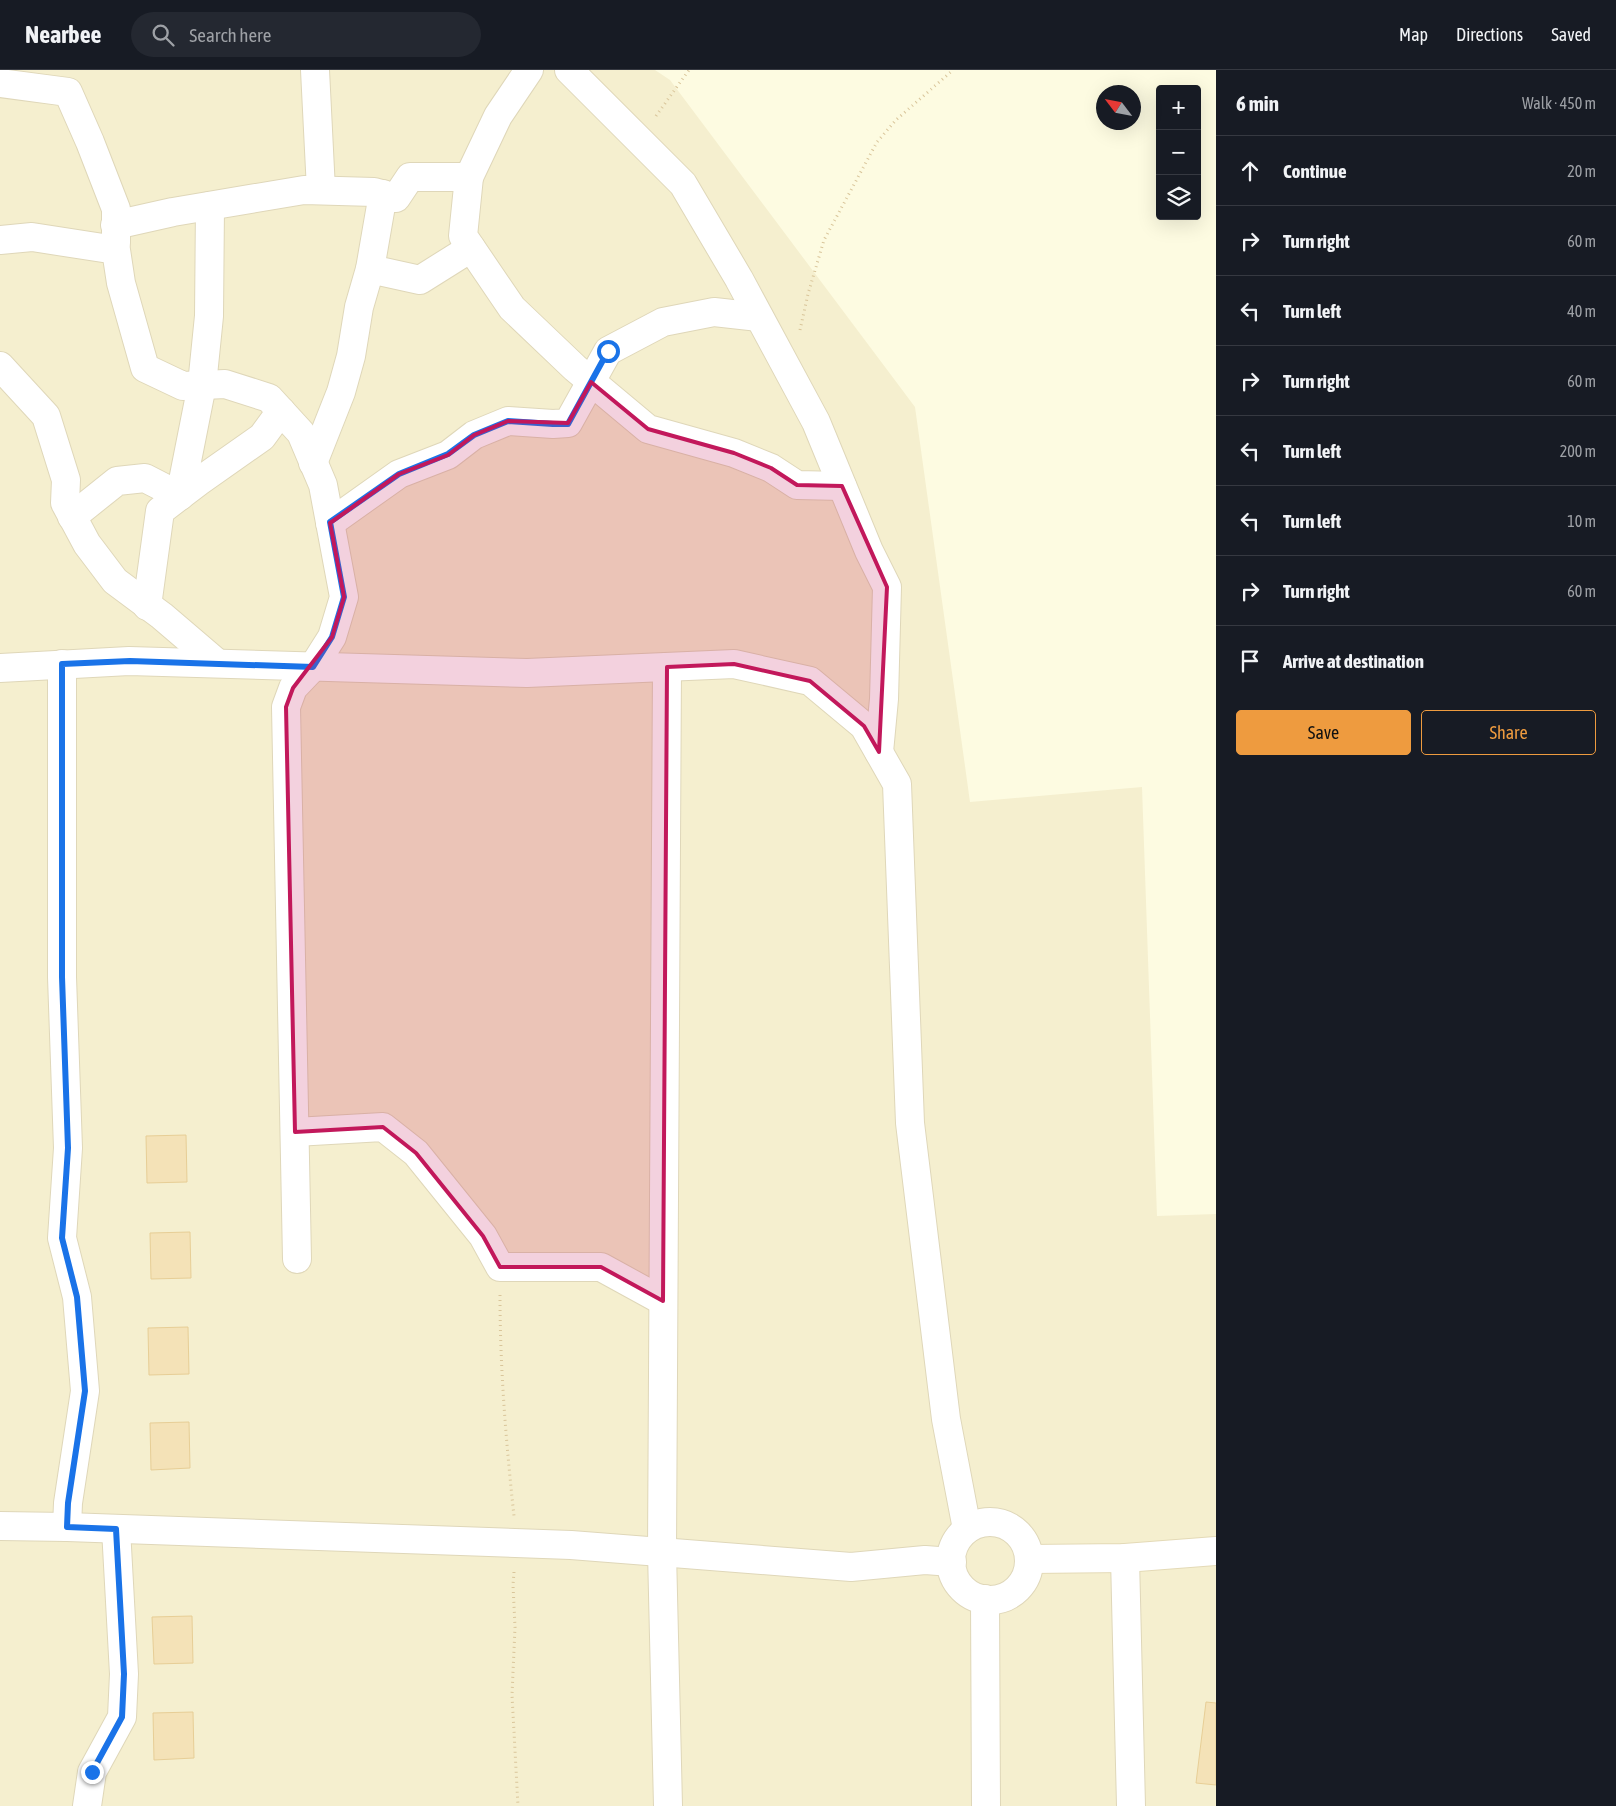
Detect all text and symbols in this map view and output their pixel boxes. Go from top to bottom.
search box [131,12,481,57]
text: Nearbee [25,21,101,48]
icon: search [149,21,177,49]
text: Search here [189,24,271,46]
text: Map [1399,24,1428,45]
text: Directions [1456,24,1523,45]
text: Saved [1551,24,1591,45]
north arrow [1096,85,1141,130]
map controls [1156,85,1201,220]
button: + [1156,85,1201,130]
text: 6 min [1236,91,1279,115]
text: Walk · 450 m [1522,94,1596,112]
button: − [1156,130,1201,175]
icon: ahead [1236,157,1264,185]
text: Continue [1283,160,1347,182]
text: 20 m [1567,162,1596,180]
button: layers [1156,175,1201,220]
icon: right [1236,227,1264,255]
text: Turn right [1283,230,1350,252]
text: 60 m [1567,232,1596,250]
icon: left [1236,297,1264,325]
text: Turn left [1283,300,1341,322]
text: 40 m [1567,302,1596,320]
route start [597,340,620,363]
icon: right [1236,367,1264,395]
text: Turn right [1283,370,1350,392]
text: 60 m [1567,372,1596,390]
icon: left [1236,437,1264,465]
text: Turn left [1283,440,1341,462]
text: 200 m [1560,442,1596,460]
icon: left [1236,507,1264,535]
text: Turn left [1283,510,1341,532]
text: 10 m [1567,512,1596,530]
icon: right [1236,577,1264,605]
text: Turn right [1283,580,1350,602]
text: 60 m [1567,582,1596,600]
icon: arrive [1236,647,1264,675]
text: Arrive at destination [1283,650,1424,672]
button: Save [1236,710,1411,755]
button: Share [1421,710,1596,755]
route end [81,1761,104,1784]

